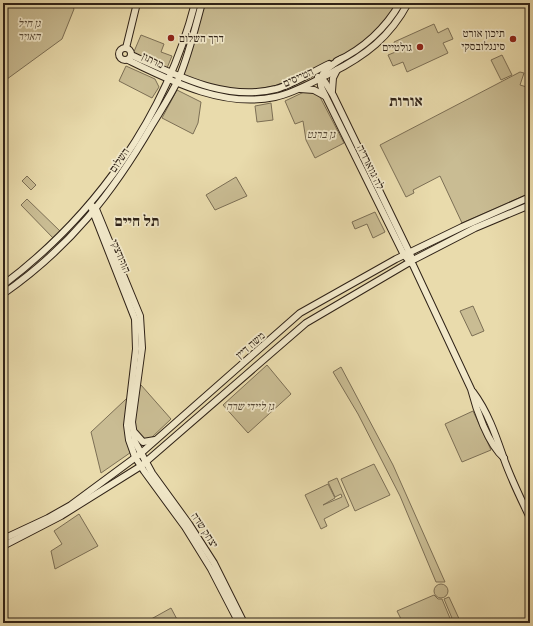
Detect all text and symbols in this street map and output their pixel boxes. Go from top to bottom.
park label: גן חיל האויר [18,17,42,44]
place label: תיכון אורט סינגלובסקי [461,27,505,54]
place label: דרך השלום [179,32,224,46]
marker: דרך השלום [166,33,176,43]
marker: תיכון אורט סינגלובסקי [508,34,518,44]
place label: גולטיים [382,41,412,55]
marker: גולטיים [415,42,425,52]
street label: מרתון [139,50,166,72]
street label: הטייסים [281,65,316,91]
district label: אורות [389,92,423,111]
park label: גן ברנט [307,128,337,142]
street label: לה גווארדיה [353,143,387,192]
street label: השלום [107,145,133,176]
district label: תל חיים [115,212,159,231]
street label: הורודצקי [107,237,134,276]
street label: משה דיין [233,329,268,362]
park label: גן ליידי שרה [226,400,275,414]
street label: יצחק שדה [187,510,221,551]

